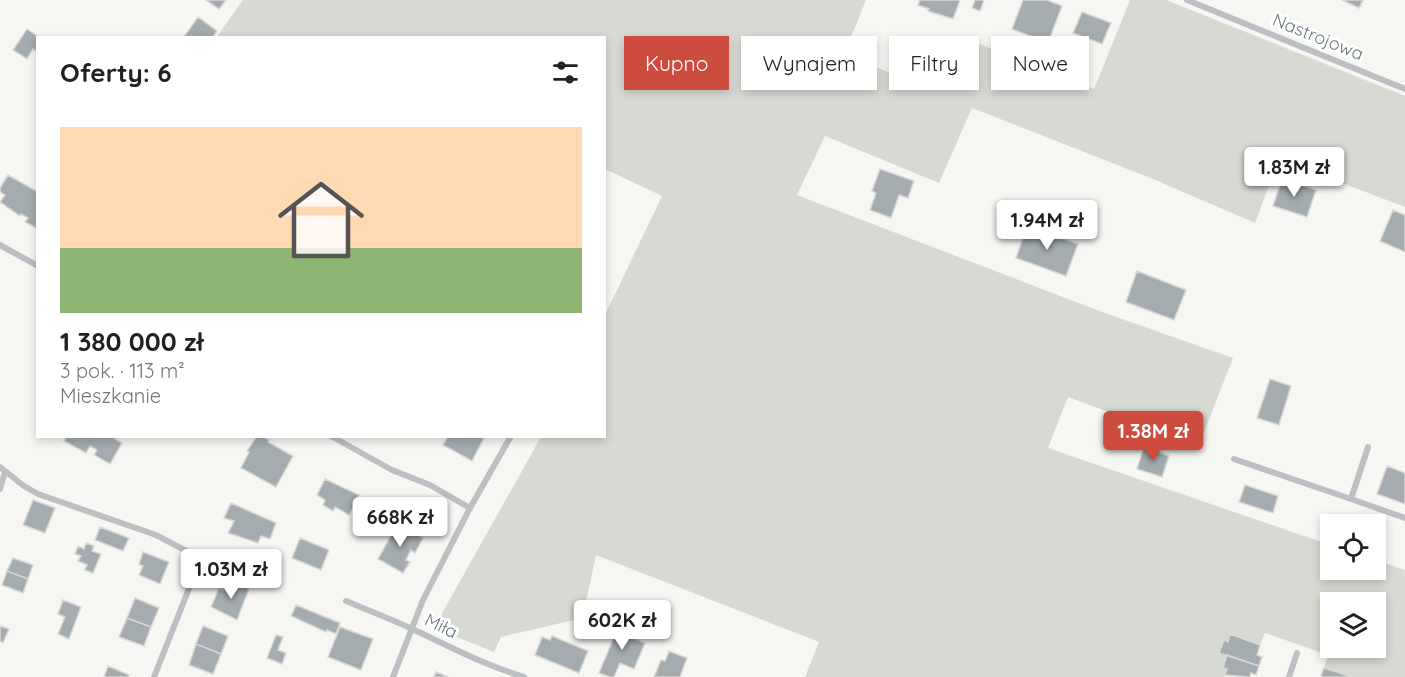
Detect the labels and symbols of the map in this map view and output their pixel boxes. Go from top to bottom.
street label: Nastrojowa [1269,8,1367,65]
pin: 1.83M zł [1232,147,1356,198]
pin: 1.94M zł [985,200,1109,251]
pin: 1.38M zł [1091,411,1215,462]
pin: 668K zł [345,497,455,548]
pin: 1.03M zł [169,549,293,600]
pin: 602K zł [567,600,677,651]
street label: Miła [421,608,461,643]

